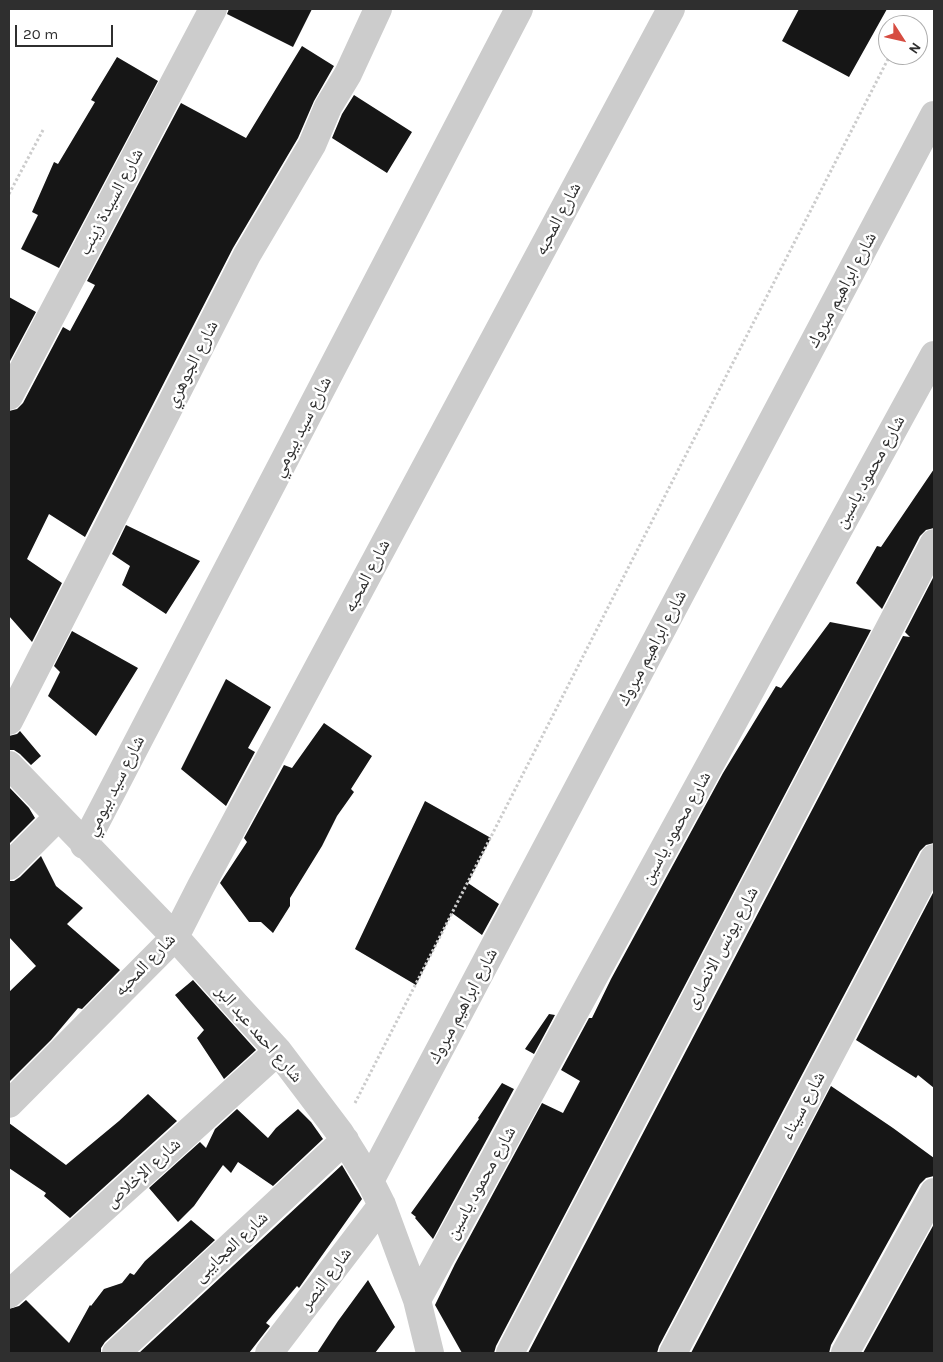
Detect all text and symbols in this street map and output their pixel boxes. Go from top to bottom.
scale bar [18,15,115,47]
north arrow [878,15,928,65]
text: 20 m [23,25,58,43]
text: N [905,39,925,57]
street label: شارع السيدة زينب [74,145,148,259]
street label: شارع المحبه [530,179,586,259]
street label: شارع ابراهيم مبروك [802,228,882,352]
street label: شارع الجوهري [161,317,223,411]
street label: شارع سيد بيومي [267,373,337,481]
street label: شارع محمود ياسين [830,412,910,532]
street label: شارع المحبه [339,536,395,616]
street label: شارع ابراهيم مبروك [612,586,692,710]
street label: شارع سيد بيومي [80,732,150,840]
street label: شارع محمود ياسين [636,768,716,888]
street label: شارع يونس الانصارى [681,883,763,1013]
street label: شارع المحبه [110,929,180,1001]
street label: شارع ابراهيم مبروك [423,944,503,1068]
street label: شارع احمد عبد البر [211,981,307,1087]
street label: شارع سيناء [776,1068,830,1144]
street label: شارع محمود ياسين [441,1123,521,1243]
street label: شارع الإخلاص [101,1133,185,1213]
street label: شارع العجايبى [189,1207,273,1287]
street label: شارع النصر [295,1243,357,1315]

